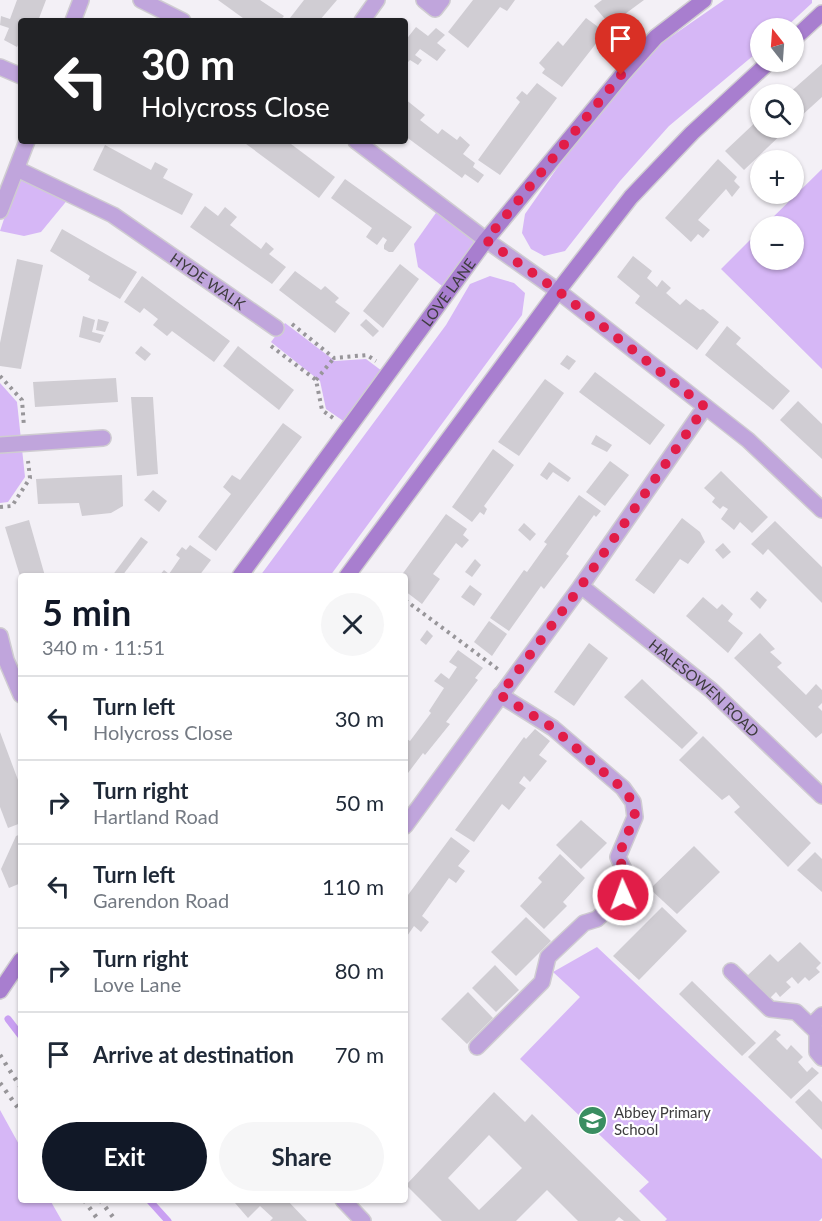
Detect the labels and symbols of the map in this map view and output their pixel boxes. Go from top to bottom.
pin [595,13,646,75]
north arrow [750,18,804,72]
street label: HYDE WALK [167,249,249,313]
street label: LOVE LANE [417,255,479,329]
street label: HALESOWEN ROAD [646,635,763,740]
position arrow [591,863,655,927]
place label: Abbey Primary School [614,1103,711,1138]
school or university icon: Abbey Primary School [577,1105,609,1137]

